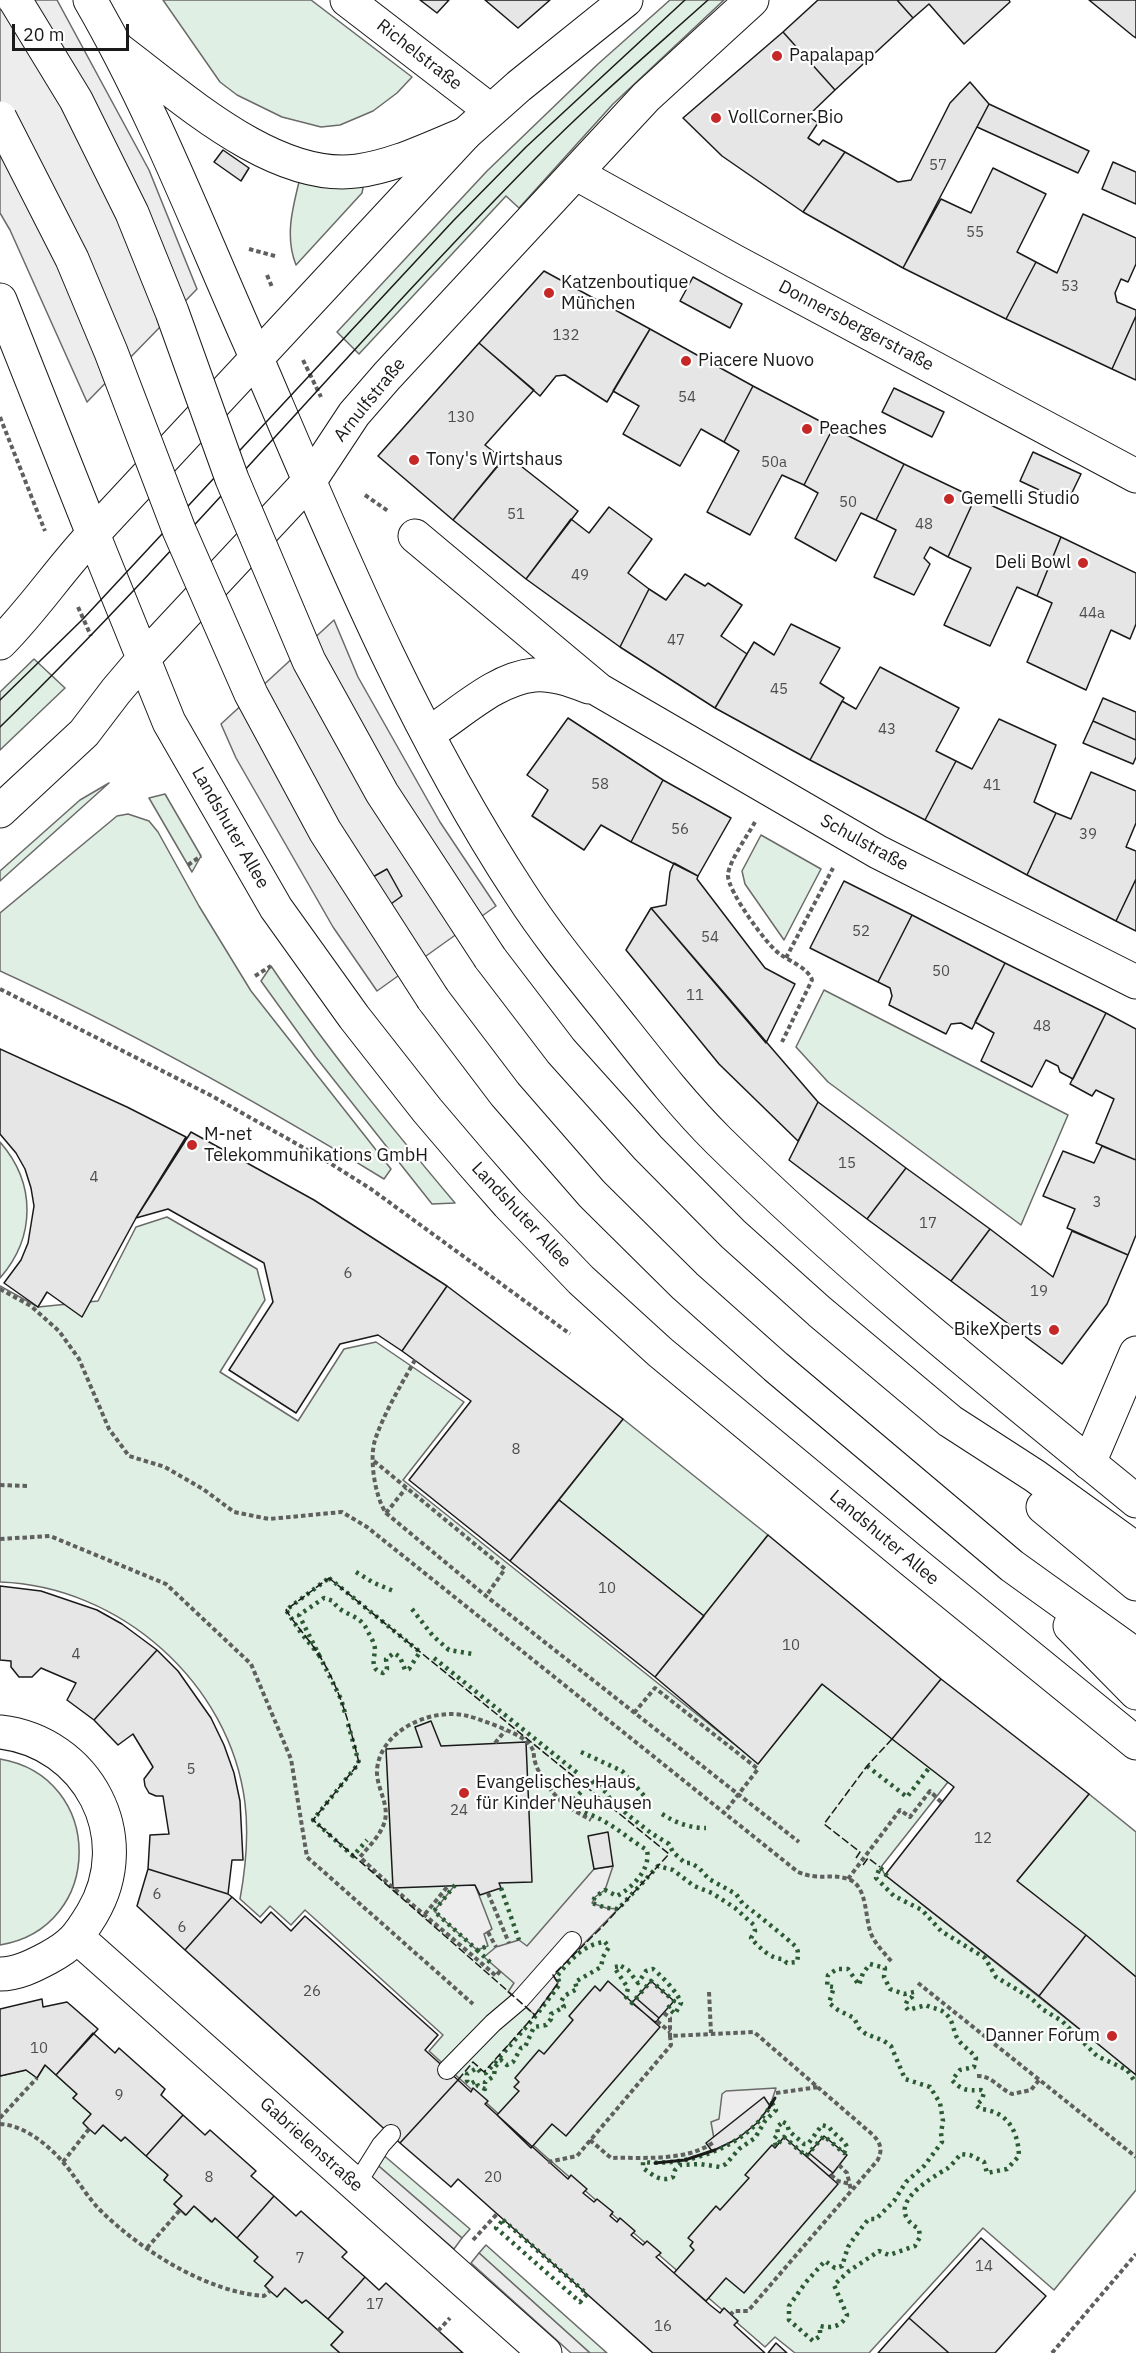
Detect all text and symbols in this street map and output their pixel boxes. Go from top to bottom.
scale bar [15,12,132,50]
street label: Richelstraße [372,15,466,95]
text: 20 m [23,23,65,46]
place label: Papalapap [789,45,874,67]
marker: Papalapap [770,49,784,63]
place label: VollCorner Bio [728,107,843,129]
marker: VollCorner Bio [709,111,723,125]
house number: 57 [929,157,947,175]
house number: 55 [966,224,984,242]
place label: Katzenboutique München [561,272,688,314]
street label: Donnersbergerstraße [775,276,937,376]
house number: 53 [1061,278,1079,296]
marker: Katzenboutique München [542,286,556,300]
house number: 132 [553,327,579,345]
place label: Piacere Nuovo [698,350,814,372]
street label: Arnulfstraße [330,354,410,446]
marker: Piacere Nuovo [679,354,693,368]
house number: 54 [678,389,696,407]
house number: 130 [448,409,474,427]
place label: Peaches [819,418,887,440]
marker: Peaches [800,422,814,436]
place label: Tony's Wirtshaus [426,449,563,471]
marker: Tony's Wirtshaus [407,453,421,467]
house number: 50a [761,454,787,472]
place label: Gemelli Studio [961,488,1079,510]
marker: Gemelli Studio [942,492,956,506]
house number: 50 [839,494,857,512]
house number: 51 [507,506,525,524]
house number: 48 [915,516,933,534]
place label: Deli Bowl [995,552,1071,574]
marker: Deli Bowl [1076,556,1090,570]
house number: 49 [571,567,589,585]
house number: 44a [1079,605,1105,623]
house number: 47 [667,632,685,650]
house number: 45 [770,681,788,699]
house number: 43 [878,721,896,739]
street label: Landshuter Allee [187,764,273,892]
house number: 58 [591,776,609,794]
house number: 41 [983,777,1001,795]
street label: Schulstraße [816,810,912,876]
house number: 56 [671,821,689,839]
house number: 39 [1079,826,1097,844]
house number: 52 [852,923,870,941]
house number: 54 [701,929,719,947]
house number: 50 [932,963,950,981]
house number: 11 [686,987,704,1005]
house number: 48 [1033,1018,1051,1036]
place label: M-net Telekommunikations GmbH [204,1124,428,1166]
marker: M-net Telekommunikations GmbH [185,1138,199,1152]
house number: 15 [838,1155,856,1173]
street label: Landshuter Allee [467,1158,575,1272]
house number: 4 [90,1169,98,1187]
house number: 3 [1093,1194,1101,1212]
house number: 17 [919,1215,937,1233]
house number: 6 [344,1265,352,1283]
house number: 19 [1030,1283,1048,1301]
place label: BikeXperts [954,1319,1042,1341]
marker: BikeXperts [1047,1323,1061,1337]
house number: 8 [512,1441,520,1459]
street label: Landshuter Allee [825,1486,943,1590]
house number: 10 [598,1580,616,1598]
house number: 10 [782,1637,800,1655]
house number: 4 [72,1646,80,1664]
house number: 5 [187,1761,195,1779]
place label: Evangelisches Haus für Kinder Neuhausen [476,1772,652,1814]
marker: Evangelisches Haus für Kinder Neuhausen [457,1786,471,1800]
house number: 24 [450,1802,468,1820]
house number: 12 [974,1830,992,1848]
house number: 6 [153,1886,161,1904]
house number: 6 [178,1919,186,1937]
house number: 26 [303,1983,321,2001]
place label: Danner Forum [985,2025,1100,2047]
marker: Danner Forum [1105,2029,1119,2043]
house number: 10 [30,2040,48,2058]
house number: 9 [115,2087,123,2105]
street label: Gabrielenstraße [255,2093,367,2197]
house number: 8 [205,2169,213,2187]
house number: 20 [484,2169,502,2187]
house number: 7 [296,2250,304,2268]
house number: 14 [975,2258,993,2276]
house number: 17 [366,2296,384,2314]
house number: 16 [654,2318,672,2336]

